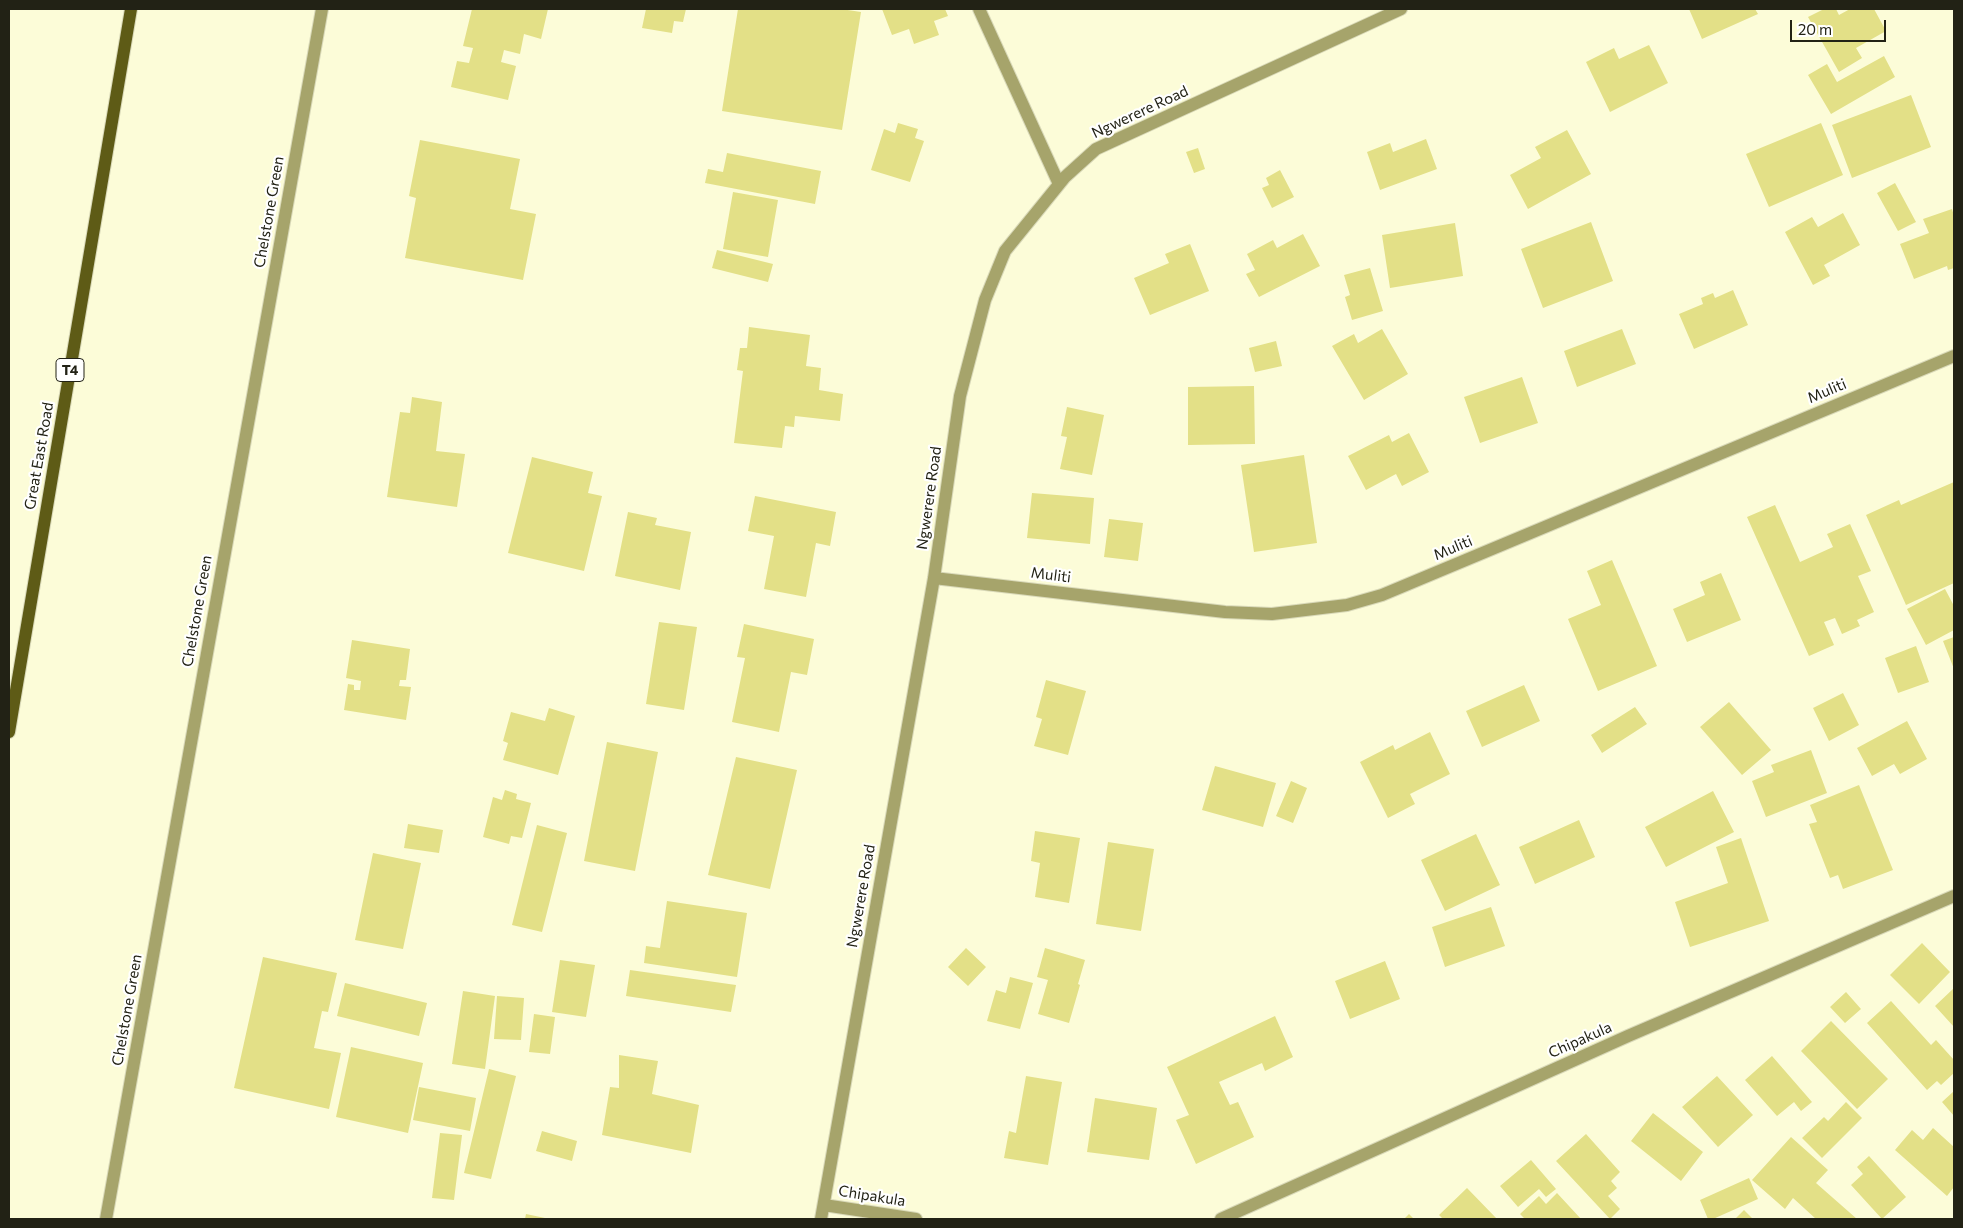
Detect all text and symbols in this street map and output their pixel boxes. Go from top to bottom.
scale bar [1793,10,1889,42]
text: 20 m [1798,20,1832,38]
street label: Ngwerere Road [1089,82,1191,142]
street label: Chelstone Green [250,155,288,269]
road number: T4 [56,358,84,382]
street label: Muliti [1805,375,1849,407]
street label: Great East Road [21,401,57,511]
street label: Ngwerere Road [913,445,945,551]
street label: Muliti [1431,532,1475,564]
street label: Chelstone Green [178,554,216,668]
street label: Muliti [1030,564,1072,586]
street label: Ngwerere Road [843,843,879,949]
street label: Chelstone Green [108,953,146,1067]
street label: Chipakula [1545,1018,1615,1062]
street label: Chipakula [837,1182,907,1210]

